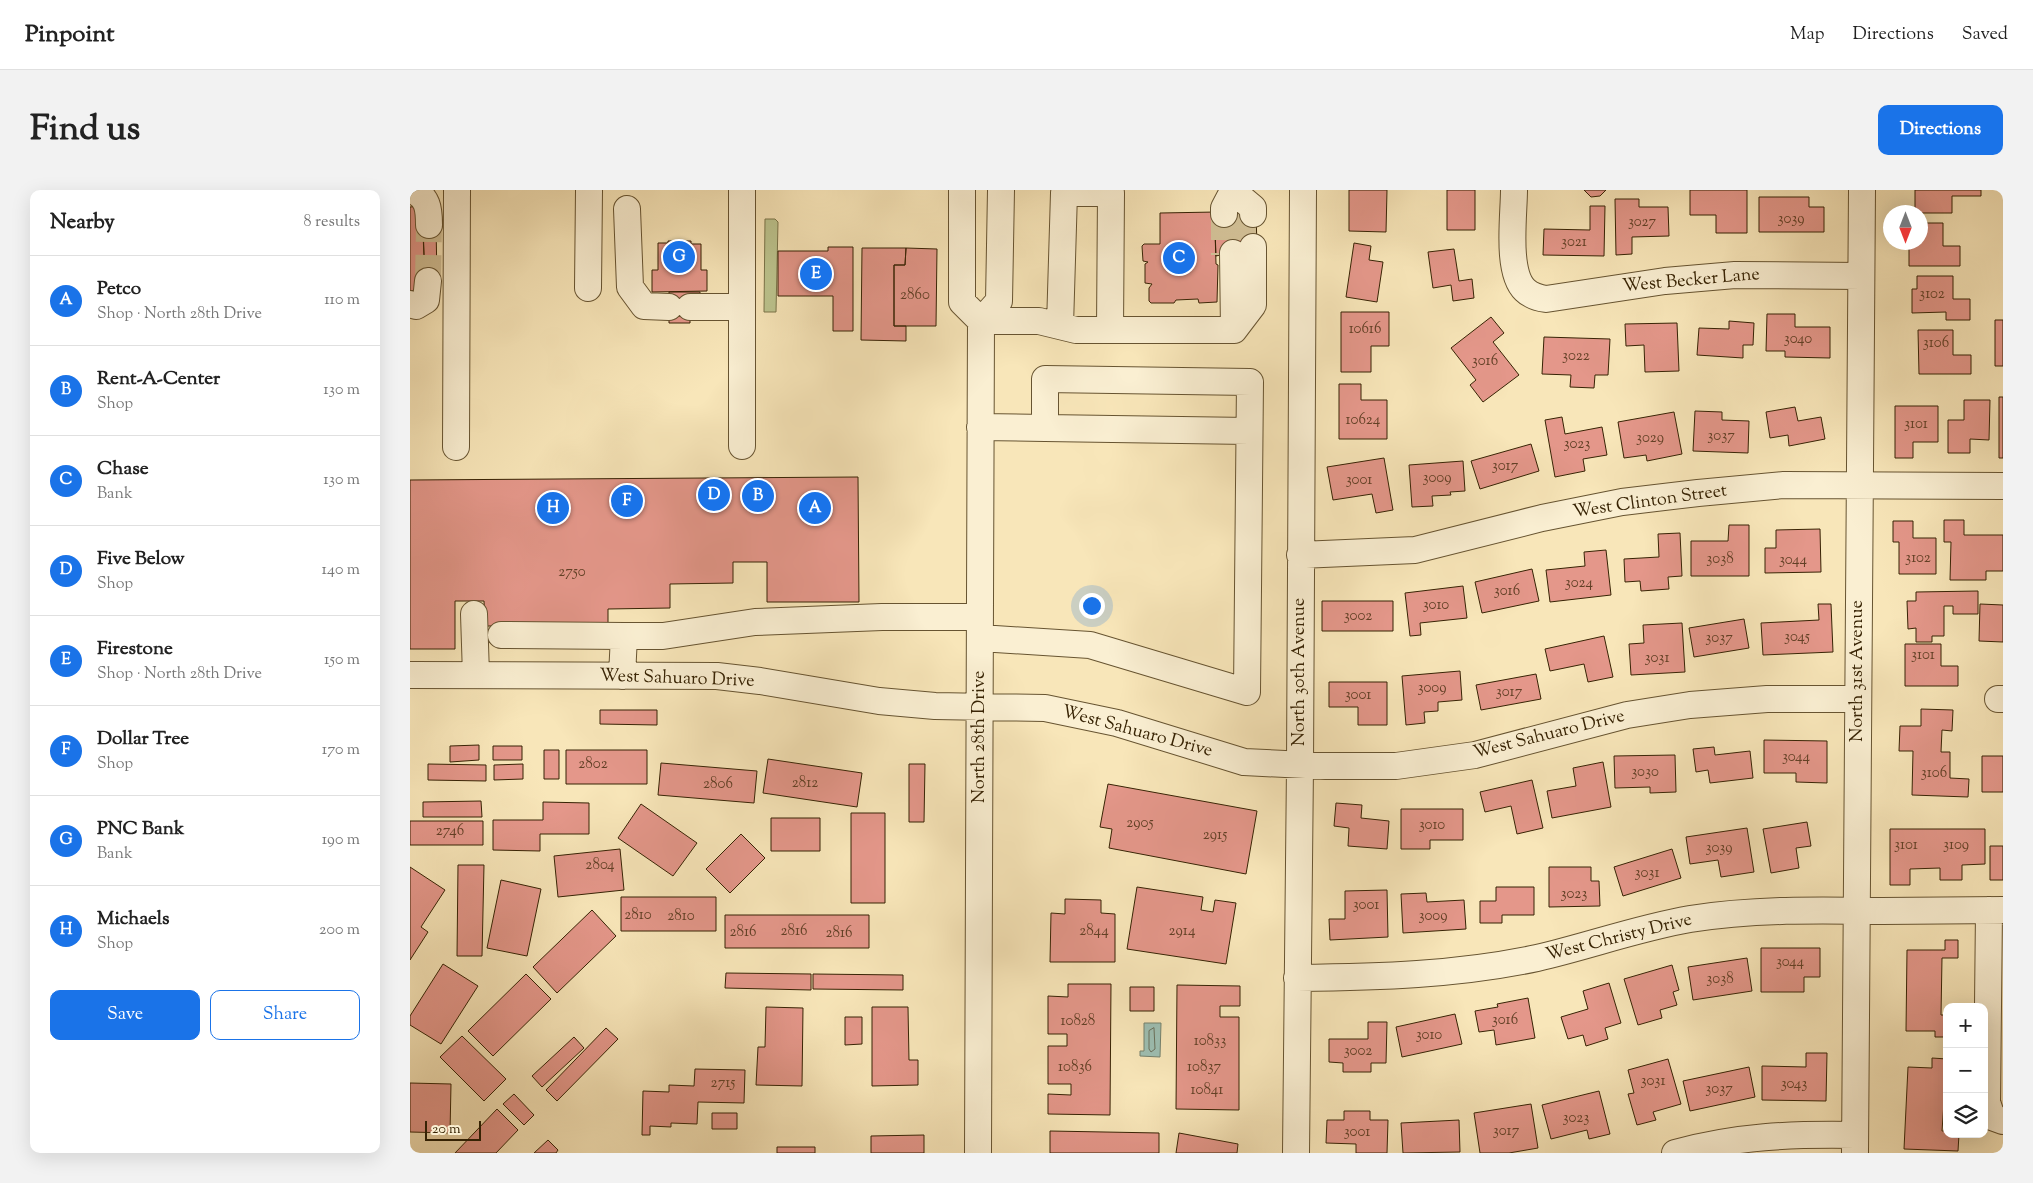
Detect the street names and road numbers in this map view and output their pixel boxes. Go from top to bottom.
street label: West Becker Lane [1621,262,1761,300]
street label: West Clinton Street [1571,478,1729,526]
street label: North 30th Avenue [1287,598,1313,746]
street label: North 31st Avenue [1845,600,1871,742]
street label: West Sahuaro Drive [599,663,755,695]
street label: North 28th Drive [967,671,993,803]
street label: West Sahuaro Drive [1059,699,1215,765]
street label: West Sahuaro Drive [1471,704,1627,766]
street label: West Christy Drive [1543,907,1695,969]

